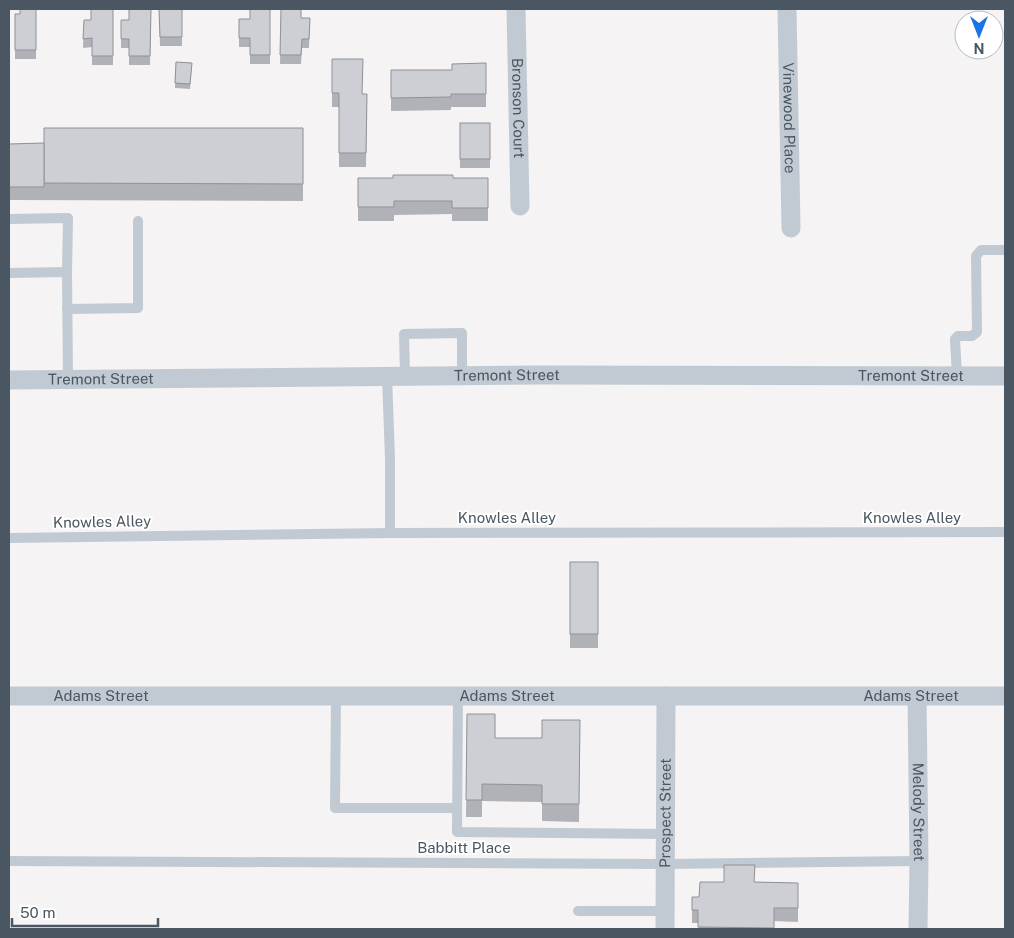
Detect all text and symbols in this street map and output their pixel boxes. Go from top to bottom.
north arrow [954,10,1004,60]
text: N [974,40,984,56]
street label: Bronson Court [509,58,528,158]
street label: Vinewood Place [780,62,799,174]
street label: Tremont Street [454,366,560,384]
street label: Tremont Street [858,367,964,384]
street label: Tremont Street [48,370,154,388]
street label: Knowles Alley [458,509,556,526]
street label: Knowles Alley [863,509,961,526]
street label: Knowles Alley [53,512,151,531]
street label: Adams Street [53,687,149,704]
street label: Adams Street [459,687,555,704]
street label: Adams Street [863,687,959,704]
street label: Prospect Street [656,758,674,868]
street label: Melody Street [910,762,928,862]
street label: Babbitt Place [417,839,511,856]
scale bar [12,896,159,928]
text: 50 m [20,904,55,921]

